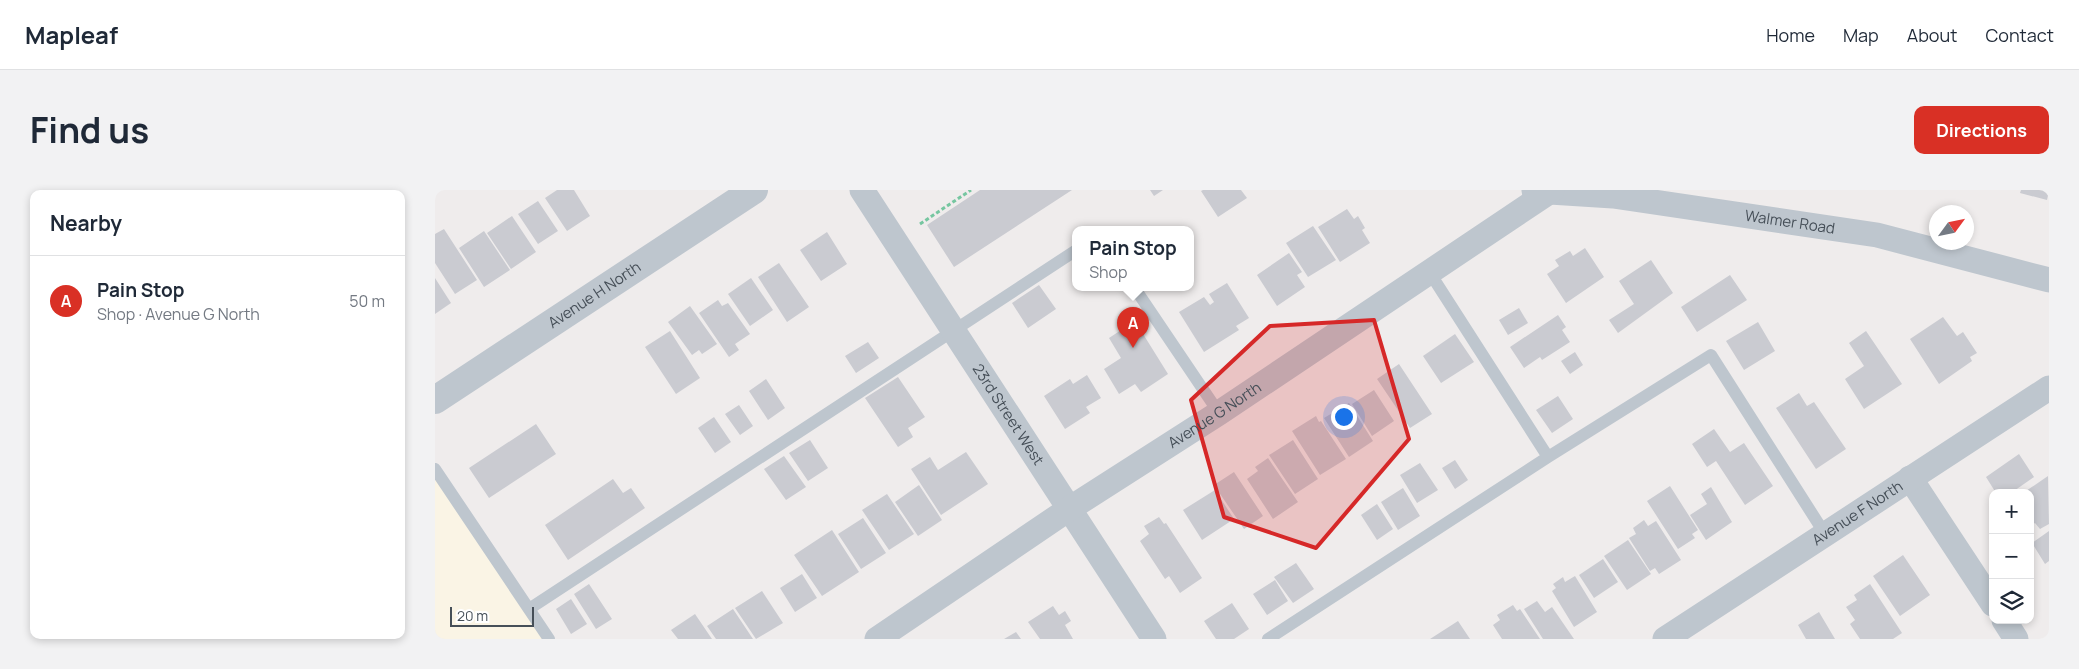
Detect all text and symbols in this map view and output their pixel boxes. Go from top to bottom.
text: Mapleaf [25,18,118,51]
text: Home [1766,23,1815,47]
text: Map [1843,23,1879,47]
text: About [1907,23,1957,47]
text: Contact [1985,23,2054,47]
text: Find us [30,106,149,154]
button: Directions [1914,106,2049,154]
street label: Walmer Road [1744,205,1836,239]
north arrow [1929,205,1974,250]
text: Nearby [50,209,122,237]
popup [1072,226,1194,291]
text: Pain Stop [1089,235,1177,261]
street label: Avenue H North [544,256,645,333]
text: Shop [1089,261,1128,283]
text: Pain Stop [97,277,184,303]
text: A [61,290,71,312]
text: 50 m [349,290,385,312]
text: Shop · Avenue G North [97,303,260,325]
pin: A [1117,307,1149,348]
street label: 23rd Street West [968,360,1049,469]
street label: Avenue G North [1164,377,1265,453]
your location [1331,404,1357,430]
street label: Avenue F North [1808,475,1907,550]
map controls [1989,489,2034,624]
button: + [1989,489,2034,534]
button: − [1989,534,2034,579]
button: layers [1989,579,2034,624]
scale bar [450,604,534,627]
text: 20 m [457,606,488,625]

